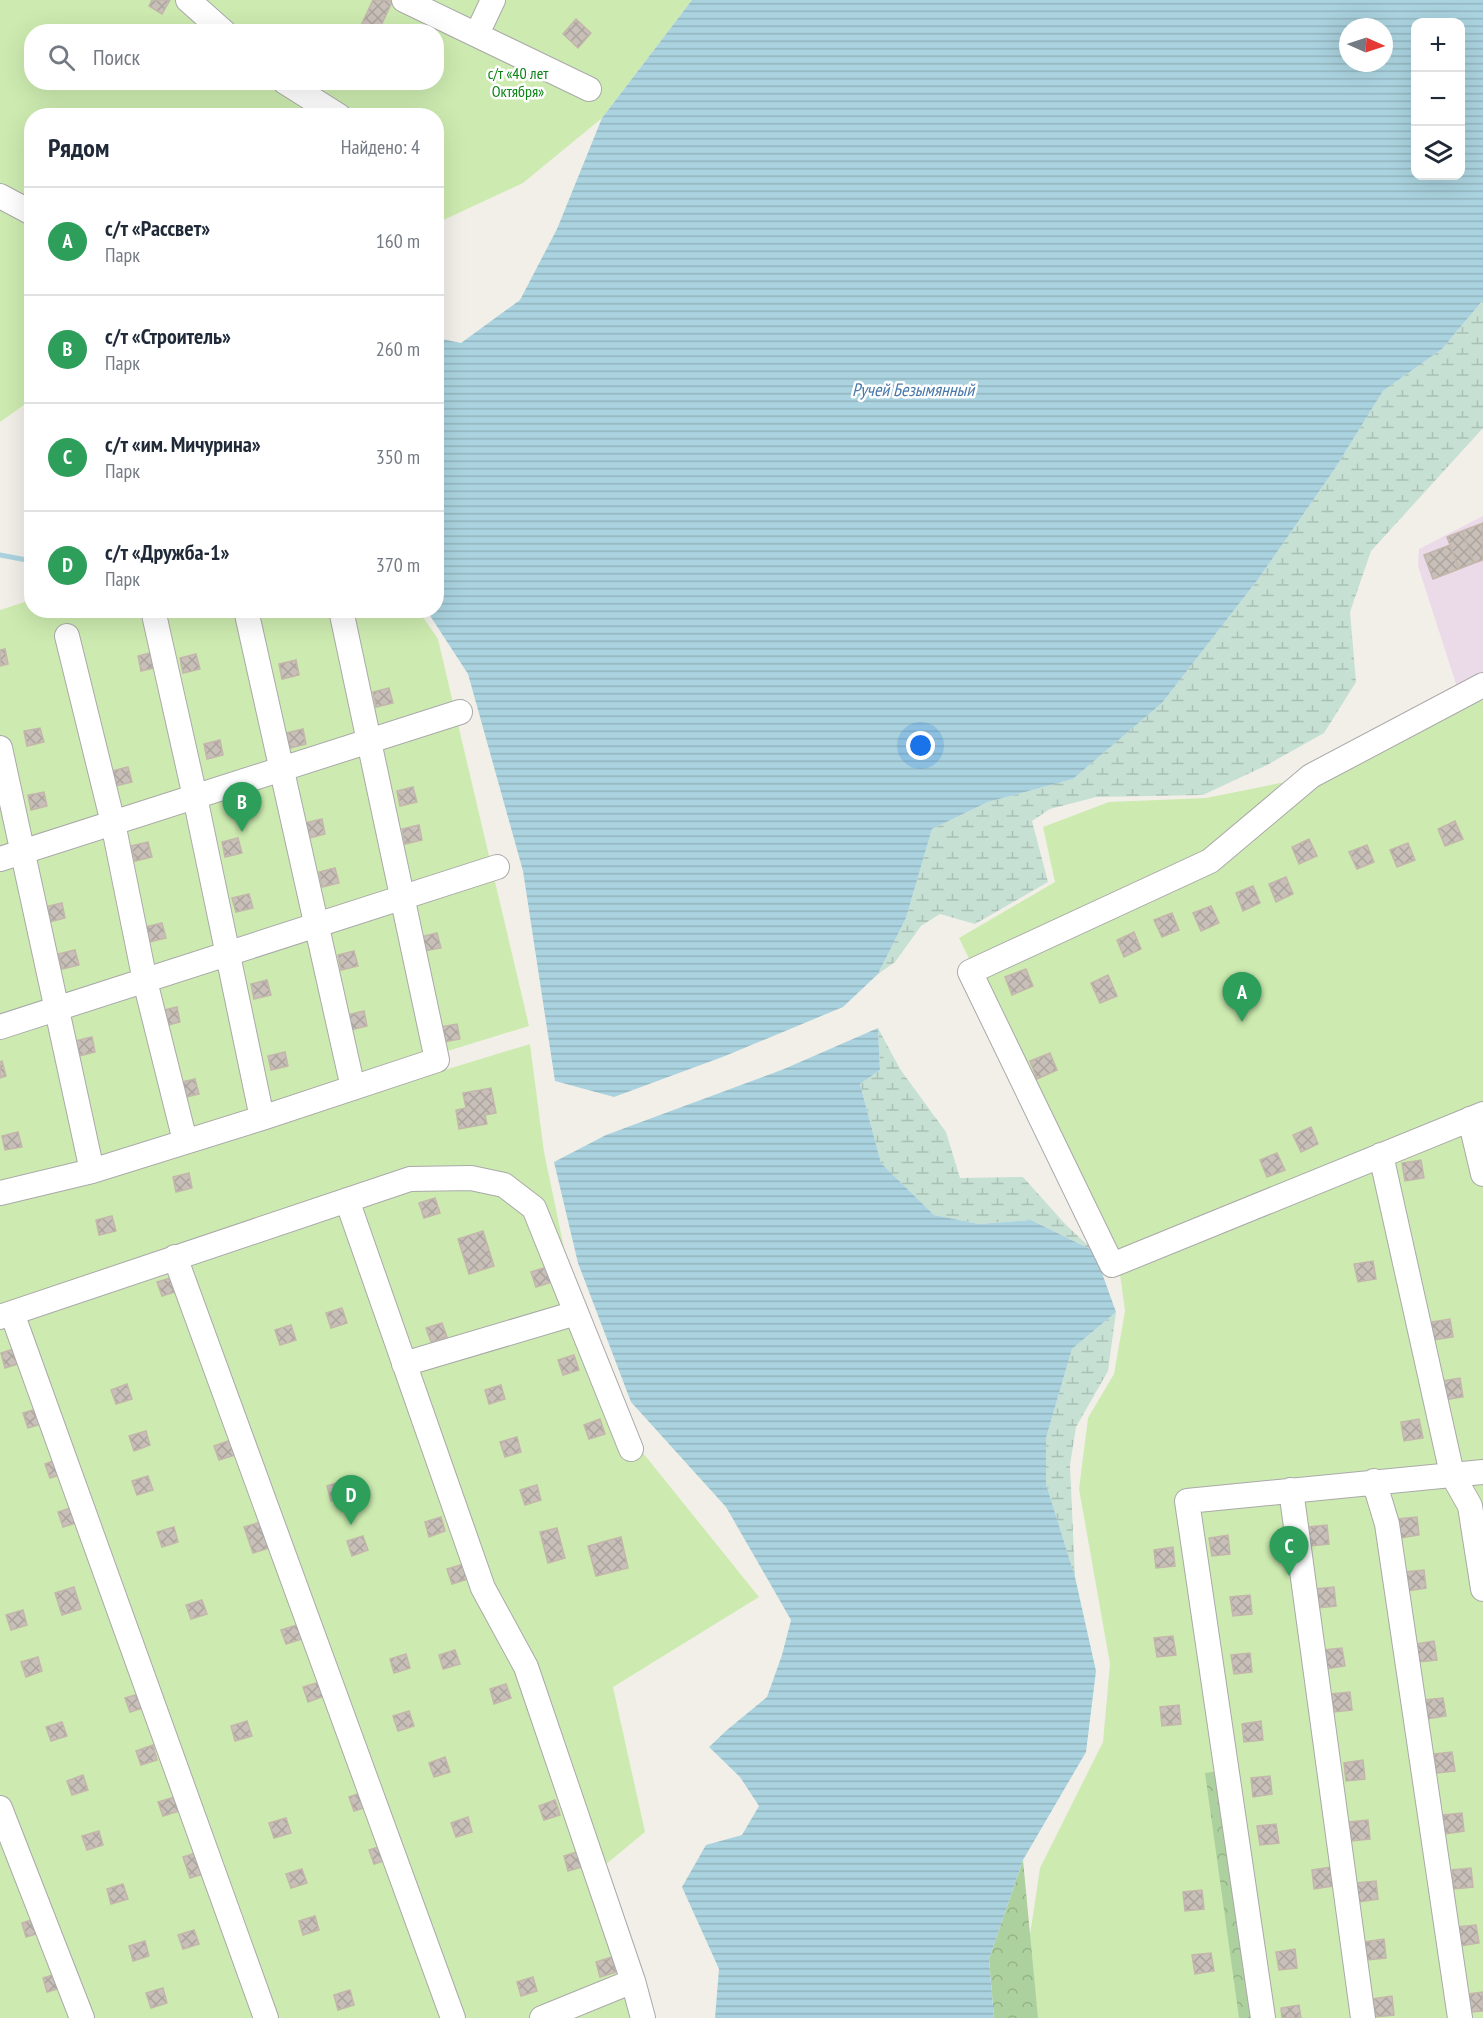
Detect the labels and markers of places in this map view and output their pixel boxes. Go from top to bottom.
pin: B [222,782,262,832]
pin: A [1222,972,1262,1022]
pin: D [332,1476,370,1525]
pin: C [1270,1526,1308,1576]

